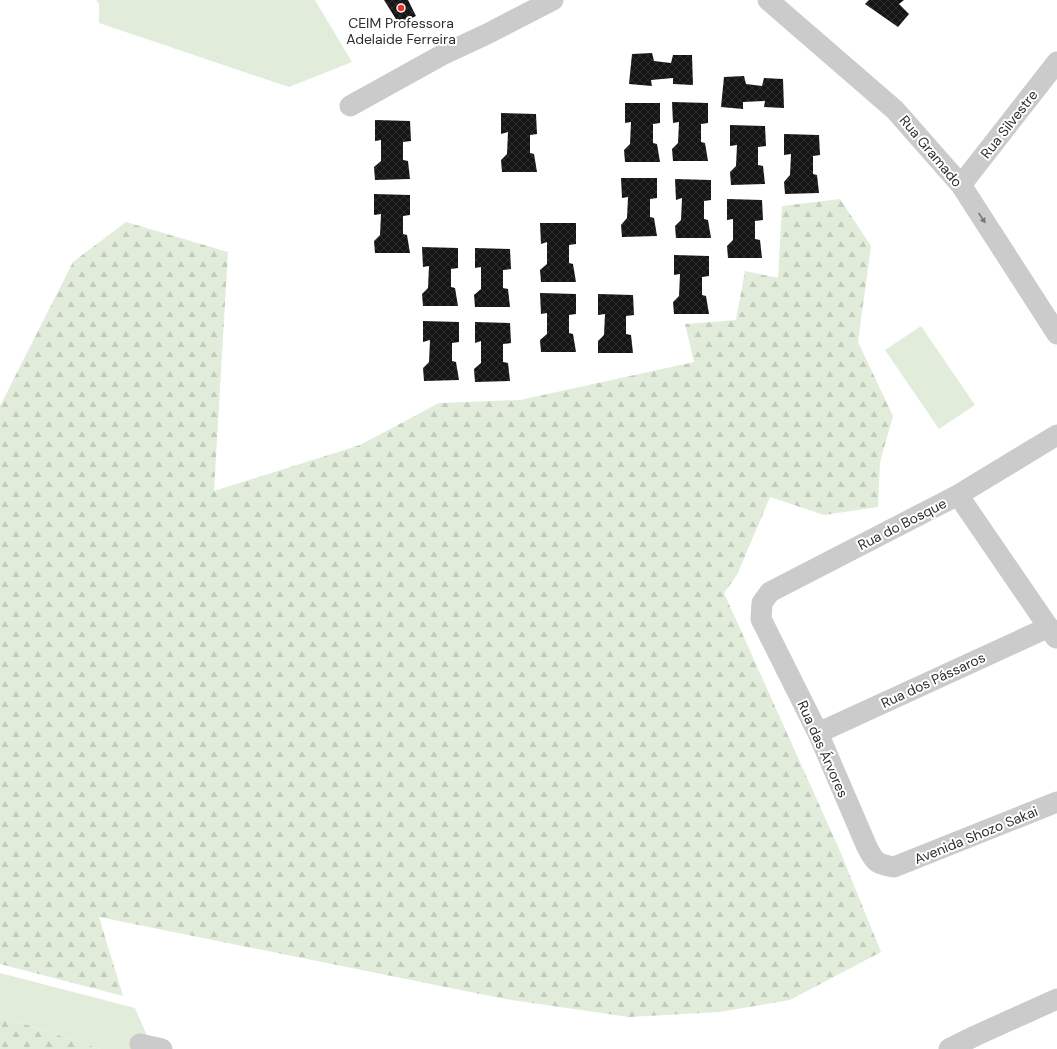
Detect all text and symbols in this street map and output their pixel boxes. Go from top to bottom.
marker: CEIM Professora Adelaide Ferreira [396,3,406,13]
place label: CEIM Professora Adelaide Ferreira [346,14,456,48]
street label: Rua Silvestre [977,86,1041,162]
street label: Rua Gramado [896,111,966,191]
one-way arrow [978,212,985,224]
street label: Rua do Bosque [855,494,949,554]
street label: Rua dos Pássaros [878,648,988,712]
street label: Rua das Árvores [794,698,852,800]
street label: Avenida Shozo Sakai [912,802,1040,868]

